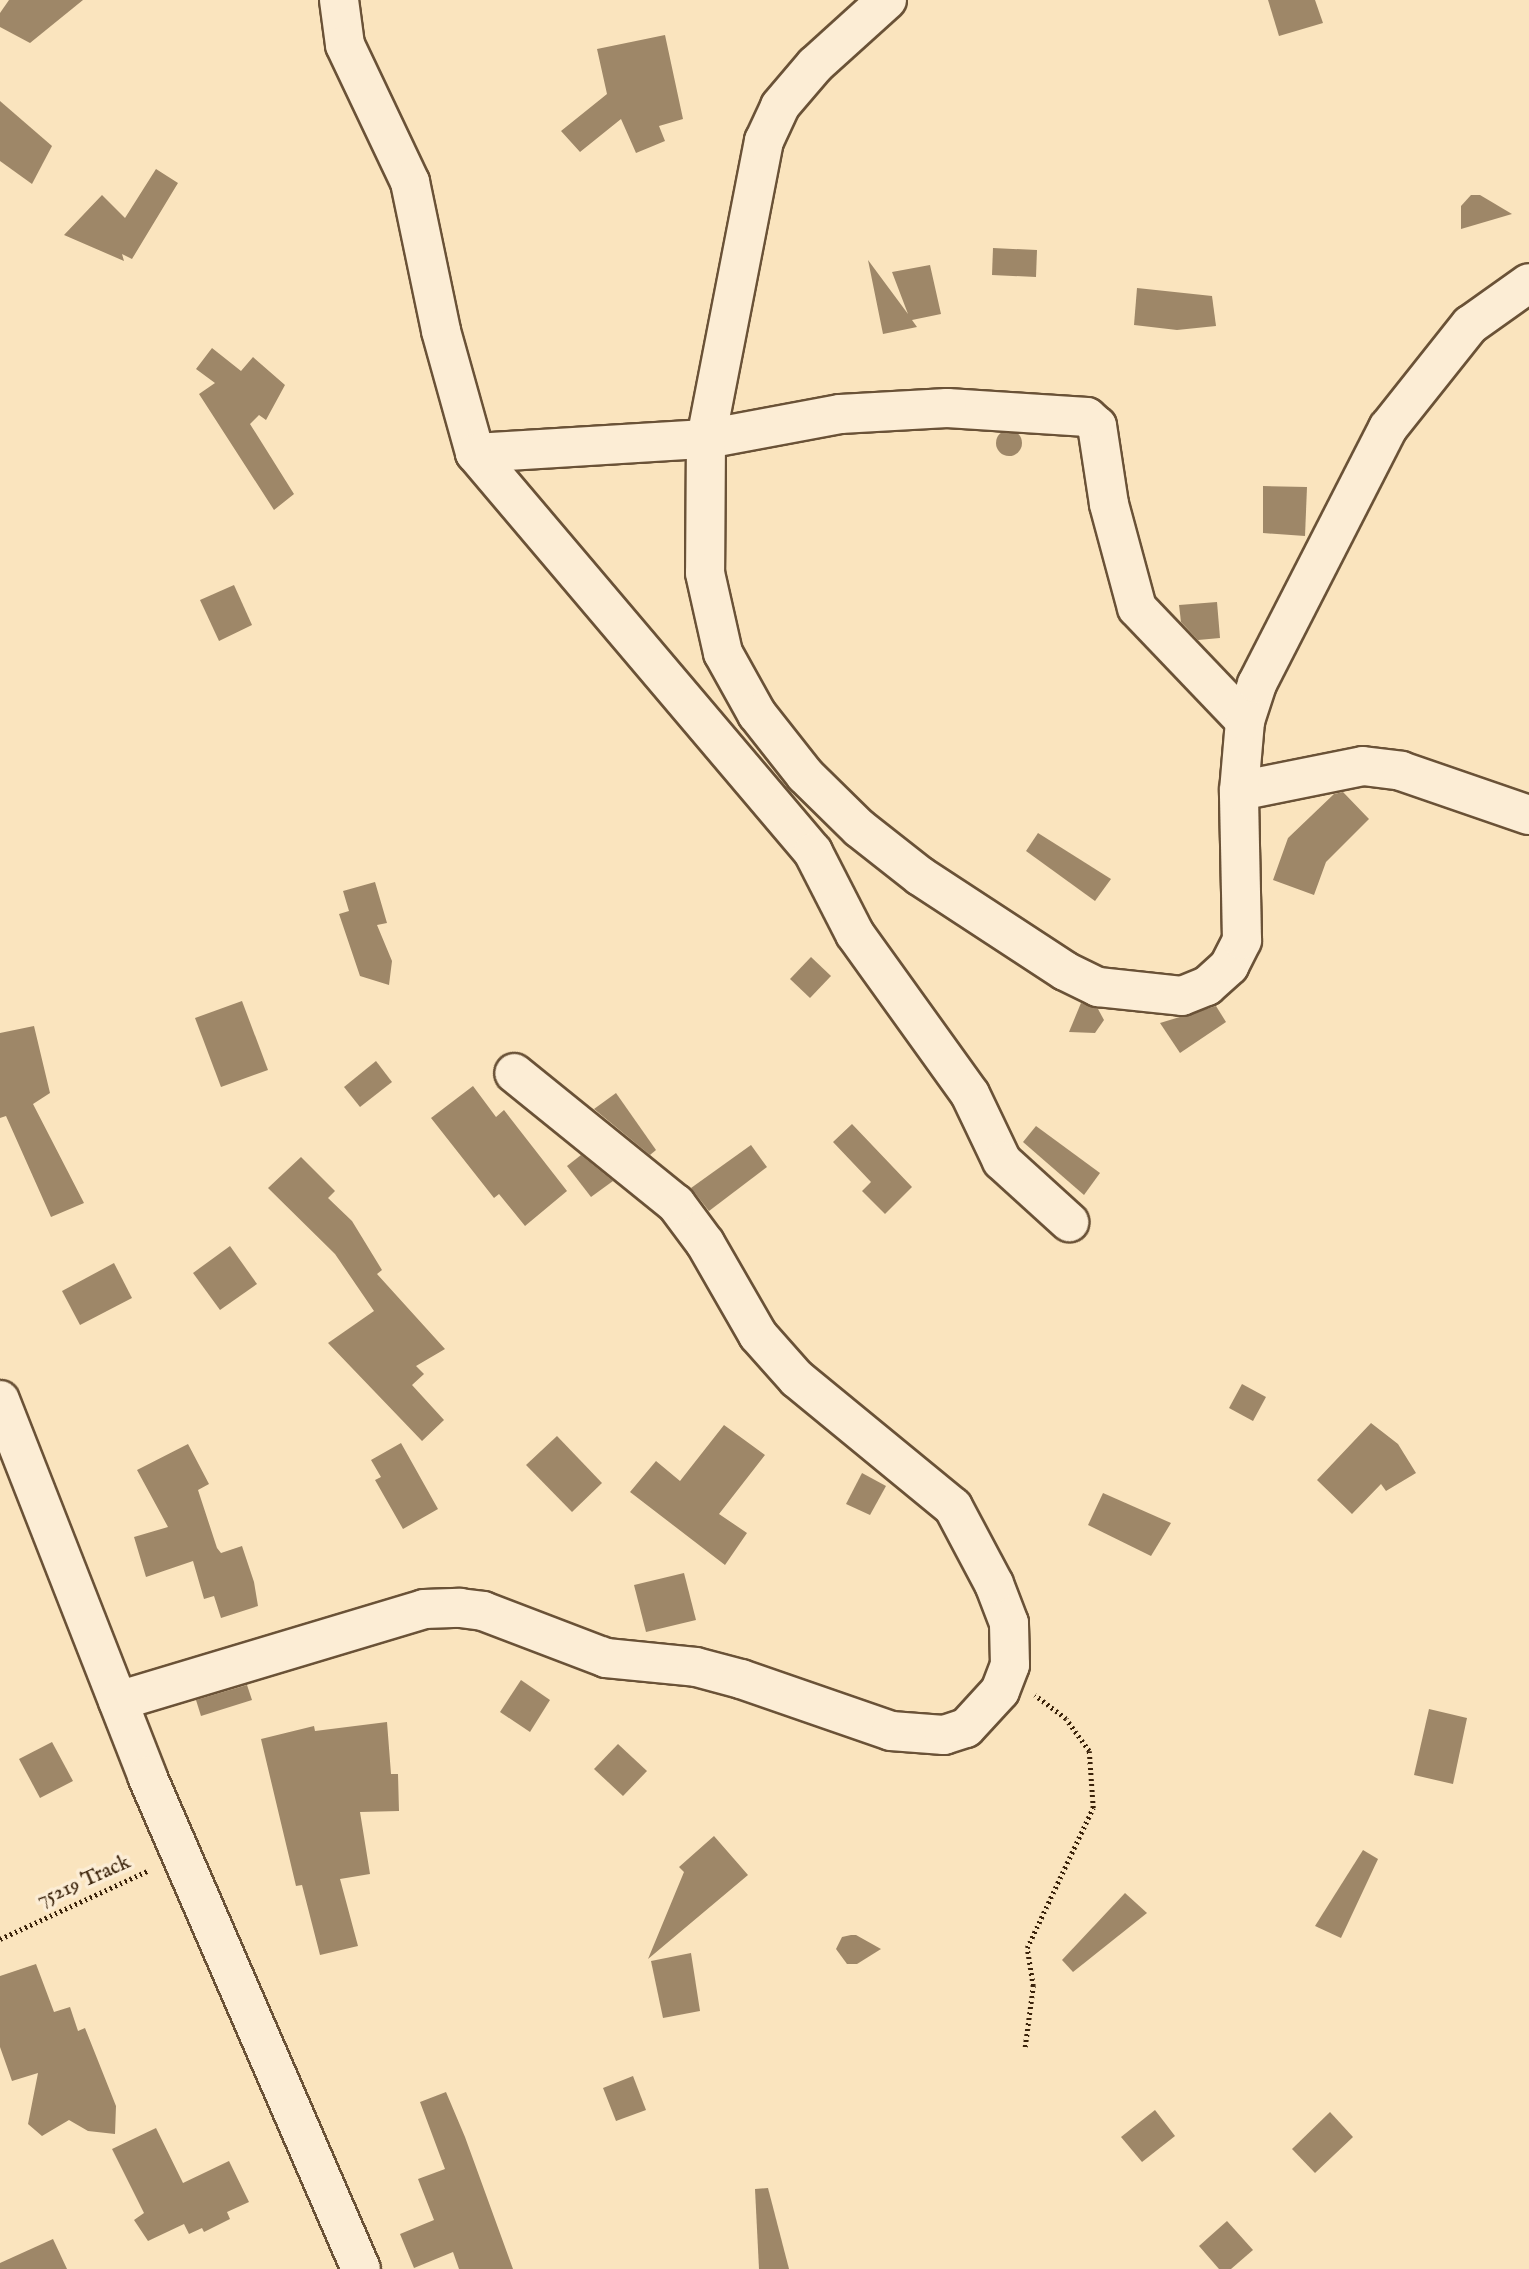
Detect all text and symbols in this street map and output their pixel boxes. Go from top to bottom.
street label: 75219 Track [33,1850,135,1914]

